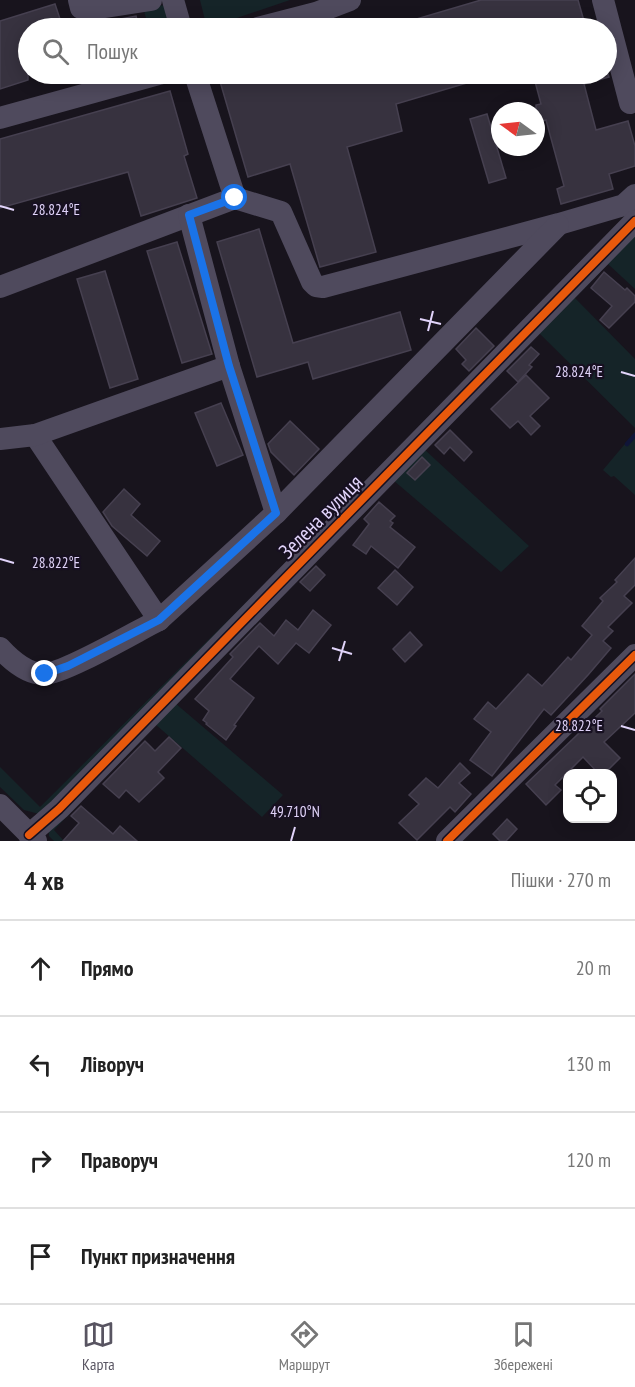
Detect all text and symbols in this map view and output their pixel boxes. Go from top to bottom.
search box [18,18,617,84]
icon: search [39,35,72,68]
text: Пошук [87,37,138,65]
north arrow [491,102,545,156]
route start [221,184,247,210]
text: 28.824°E [32,200,80,219]
text: 28.824°E [555,362,603,381]
street label: Зелена вулиця [273,469,368,564]
text: 28.822°E [32,553,80,572]
route end [31,660,57,686]
text: 28.822°E [555,716,603,735]
map controls [563,769,617,823]
button: locate [563,769,617,823]
text: 49.710°N [270,802,320,821]
text: 4 хв [24,864,64,897]
text: Пішки · 270 m [511,867,611,893]
icon: ahead [24,952,57,985]
text: Прямо [81,954,134,982]
text: 20 m [576,955,611,981]
icon: left [24,1048,57,1081]
text: Ліворуч [81,1050,144,1078]
text: 130 m [567,1051,611,1077]
icon: right [24,1144,57,1177]
text: Праворуч [81,1146,158,1174]
text: 120 m [567,1147,611,1173]
icon: arrive [24,1240,57,1273]
text: Пункт призначення [81,1242,235,1270]
tab: Карта [82,1318,115,1374]
tab: Маршрут [279,1318,330,1374]
tab: Збережені [494,1318,553,1374]

